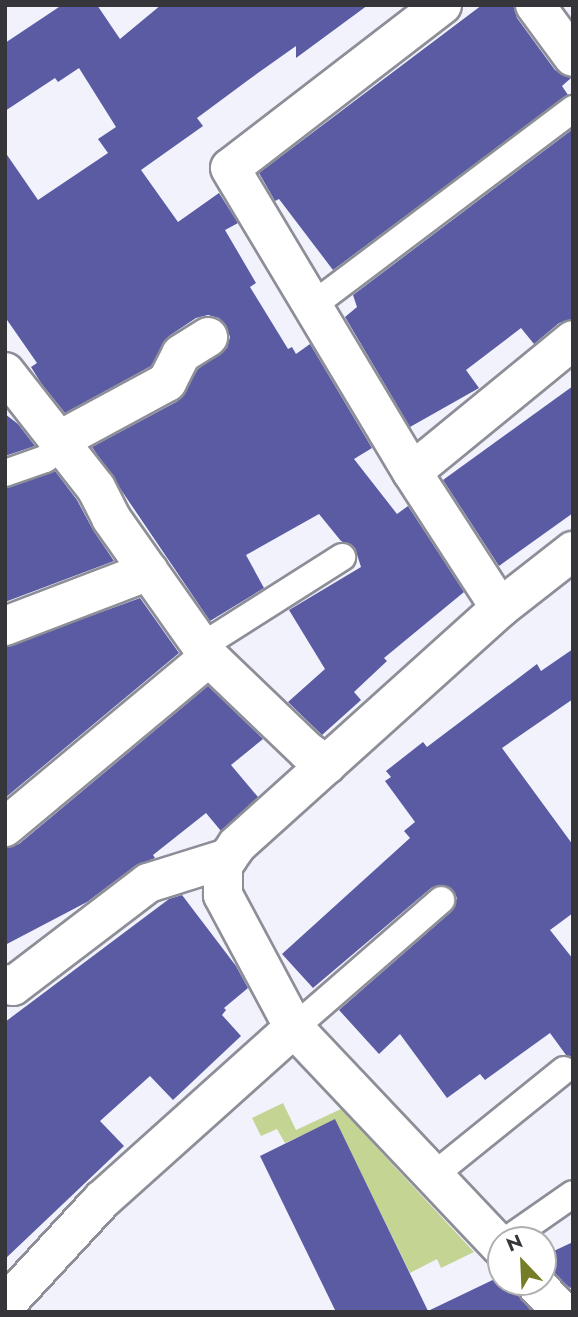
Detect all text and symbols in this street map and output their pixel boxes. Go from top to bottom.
north arrow [487,1226,557,1296]
text: N [502,1228,527,1258]

